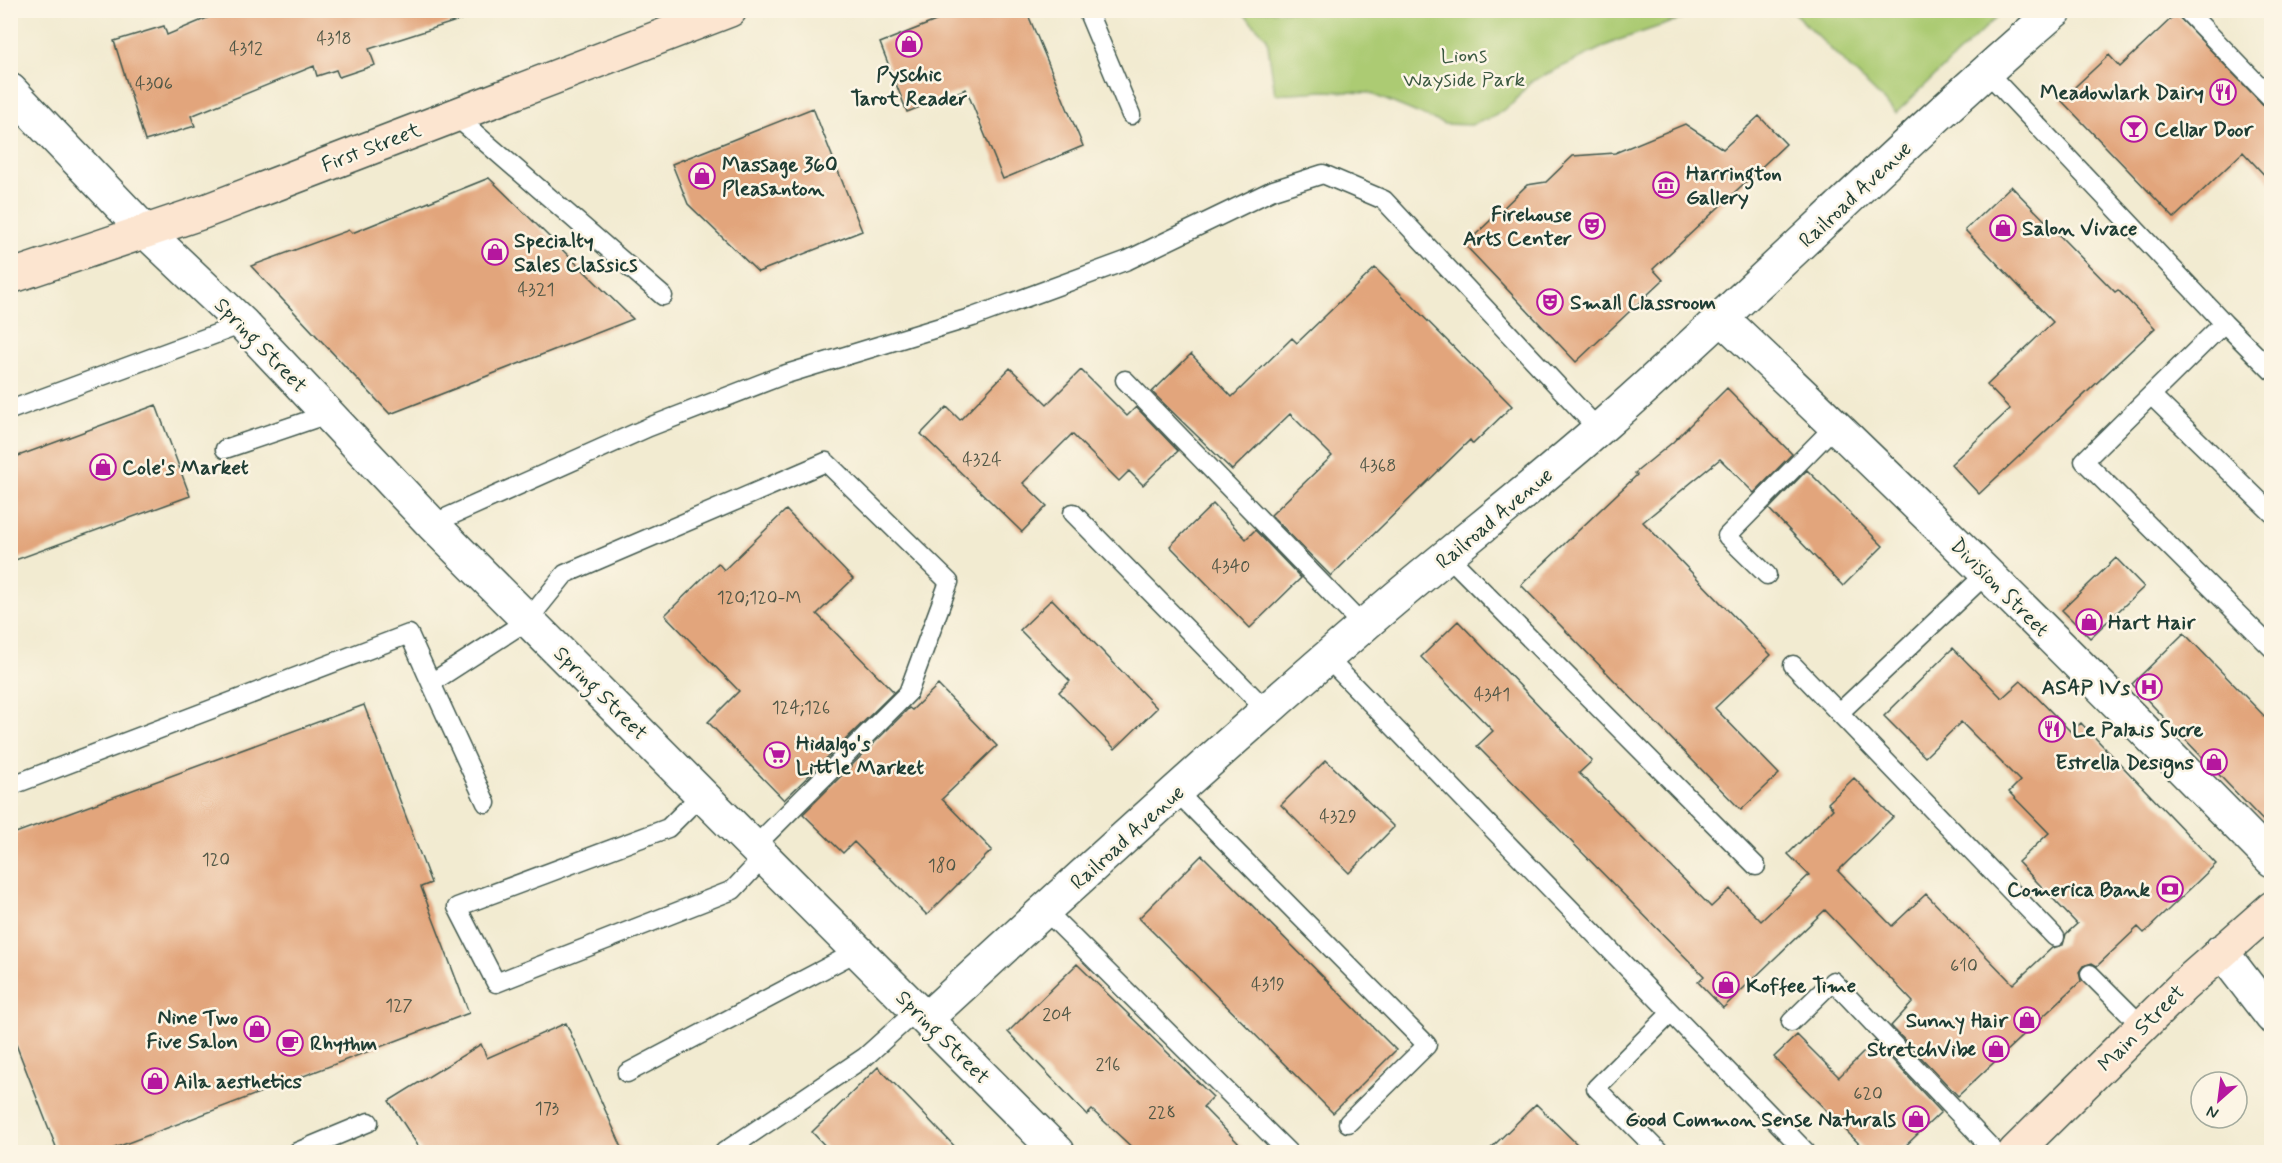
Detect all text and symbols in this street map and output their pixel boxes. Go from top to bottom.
house number: 4318 [316,27,352,51]
shop icon: Pyschic Tarot Reader [894,29,924,59]
house number: 4312 [229,37,263,61]
park label: Lions Wayside Park [1403,42,1525,94]
place label: Pyschic Tarot Reader [851,61,968,113]
house number: 4306 [135,72,173,96]
restaurant icon: Meadowlark Dairy [2208,77,2238,107]
place label: Meadowlark Dairy [2040,79,2204,107]
bar icon: Cellar Door [2119,114,2149,144]
street label: First Street [317,116,426,180]
place label: Cellar Door [2154,116,2255,144]
street label: Railroad Avenue [1793,135,1918,254]
place label: Massage 360 Pleasanton [722,151,838,203]
place label: Harrington Gallery [1686,160,1782,212]
shop icon: Massage 360 Pleasanton [687,161,717,191]
museum icon: Harrington Gallery [1651,170,1681,200]
place label: Firehouse Arts Center [1463,201,1572,253]
theatre icon: Firehouse Arts Center [1577,211,1607,241]
shop icon: Salon Vivace [1988,213,2018,243]
place label: Salon Vivace [2022,215,2137,243]
place label: Specialty Sales Classics [514,227,638,279]
shop icon: Specialty Sales Classics [480,237,510,267]
house number: 4321 [518,278,554,302]
theatre icon: Small Classroom [1535,287,1565,317]
place label: Small Classroom [1570,289,1716,317]
street label: Spring Street [206,292,313,401]
house number: 4324 [962,448,1002,472]
shop icon: Cole's Market [88,452,118,482]
place label: Cole's Market [122,454,249,482]
house number: 4368 [1360,454,1396,478]
street label: Railroad Avenue [1430,462,1559,576]
street label: Division Street [1944,532,2055,644]
house number: 4340 [1212,555,1250,579]
house number: 120;120-M [717,586,801,610]
shop icon: Hart Hair [2074,607,2104,637]
place label: Hart Hair [2108,609,2197,637]
street label: Spring Street [546,640,654,748]
hospital icon: ASAP IVs [2134,672,2164,702]
place label: ASAP IVs [2042,674,2131,702]
house number: 4341 [1474,683,1510,707]
house number: 124;126 [772,696,830,720]
restaurant icon: Le Palais Sucre [2037,714,2067,744]
place label: Le Palais Sucre [2072,716,2204,744]
place label: Hidalgo's Little Market [796,730,924,782]
supermarket icon: Hidalgo's Little Market [762,740,792,770]
shop icon: Estrella Designs [2199,747,2229,777]
place label: Estrella Designs [2055,749,2195,779]
street label: Railroad Avenue [1065,779,1191,897]
house number: 4329 [1319,805,1357,829]
house number: 120 [202,848,230,872]
house number: 180 [928,854,956,878]
bank icon: Comerica Bank [2155,874,2185,904]
place label: Comerica Bank [2007,876,2150,904]
house number: 610 [1950,954,1978,978]
shop icon: Koffee Time [1711,970,1741,1000]
place label: Koffee Time [1746,972,1856,1000]
house number: 4319 [1251,973,1285,997]
street label: Main Street [2092,979,2192,1078]
street label: Spring Street [888,984,996,1092]
house number: 127 [385,994,413,1018]
house number: 204 [1042,1003,1072,1027]
place label: Nine Two Five Salon [147,1004,238,1056]
shop icon: Sunny Hair [2012,1005,2042,1035]
place label: Sunny Hair [1906,1007,2009,1035]
shop icon: Nine Two Five Salon [242,1014,272,1044]
cafe icon: Rhythm [275,1028,305,1058]
place label: Rhythm [310,1030,378,1058]
shop icon: StretchVibe [1981,1034,2011,1064]
place label: StretchVibe [1867,1036,1977,1064]
house number: 216 [1095,1053,1121,1077]
shop icon: Aila aesthetics [140,1066,170,1096]
place label: Aila aesthetics [174,1068,303,1096]
north arrow [2189,1070,2249,1130]
house number: 620 [1853,1082,1883,1106]
house number: 173 [535,1097,559,1121]
text: N [2203,1100,2222,1124]
house number: 228 [1148,1101,1176,1125]
shop icon: Good Common Sense Naturals [1901,1104,1931,1134]
place label: Good Common Sense Naturals [1625,1106,1897,1134]

